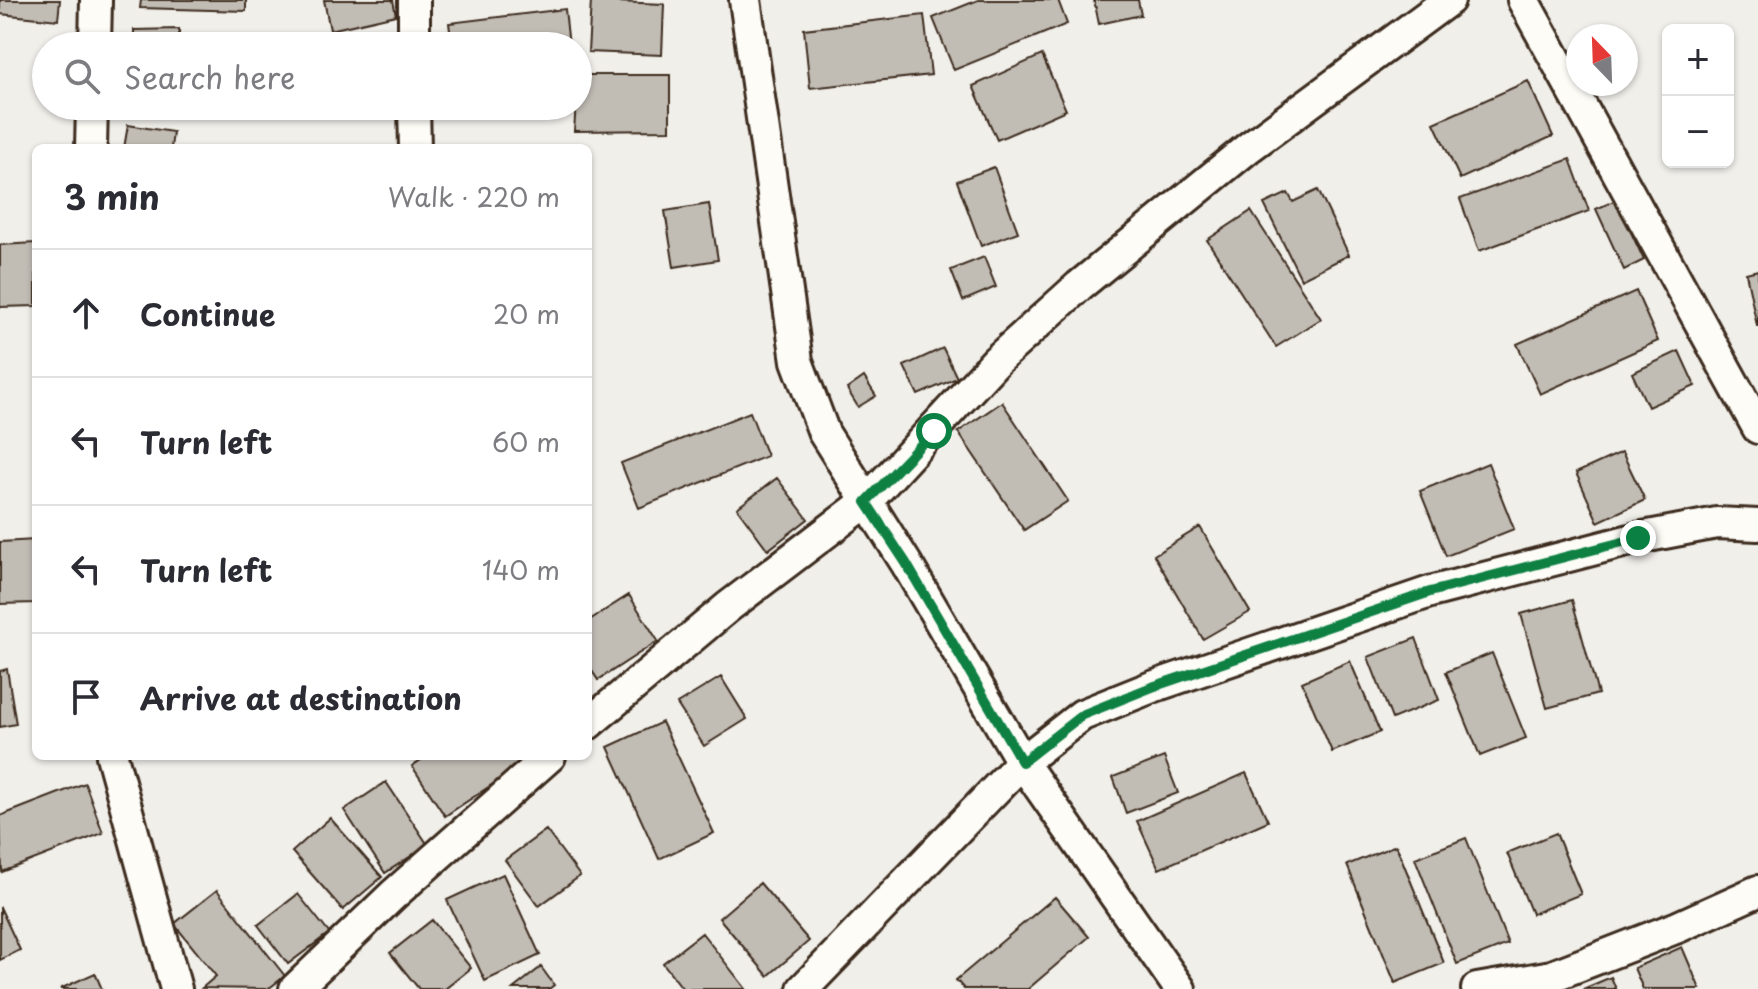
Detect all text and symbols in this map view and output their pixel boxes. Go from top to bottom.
north arrow [1566,24,1638,96]
map controls [1662,24,1734,168]
button: + [1662,24,1734,96]
search box [32,32,592,120]
icon: search [60,54,104,98]
text: Search here [124,54,296,99]
button: − [1662,96,1734,168]
text: 3 min [64,170,160,222]
text: Walk · 220 m [388,177,560,216]
icon: ahead [64,291,108,335]
text: Continue [140,291,275,336]
text: 20 m [493,294,560,333]
route start [916,413,952,449]
icon: left [64,419,108,463]
text: Turn left [140,419,272,464]
text: 60 m [492,422,560,461]
route end [1620,520,1656,556]
icon: left [64,547,108,591]
text: Turn left [140,547,272,592]
text: 140 m [482,550,560,589]
icon: arrive [64,675,108,719]
text: Arrive at destination [140,675,462,720]

